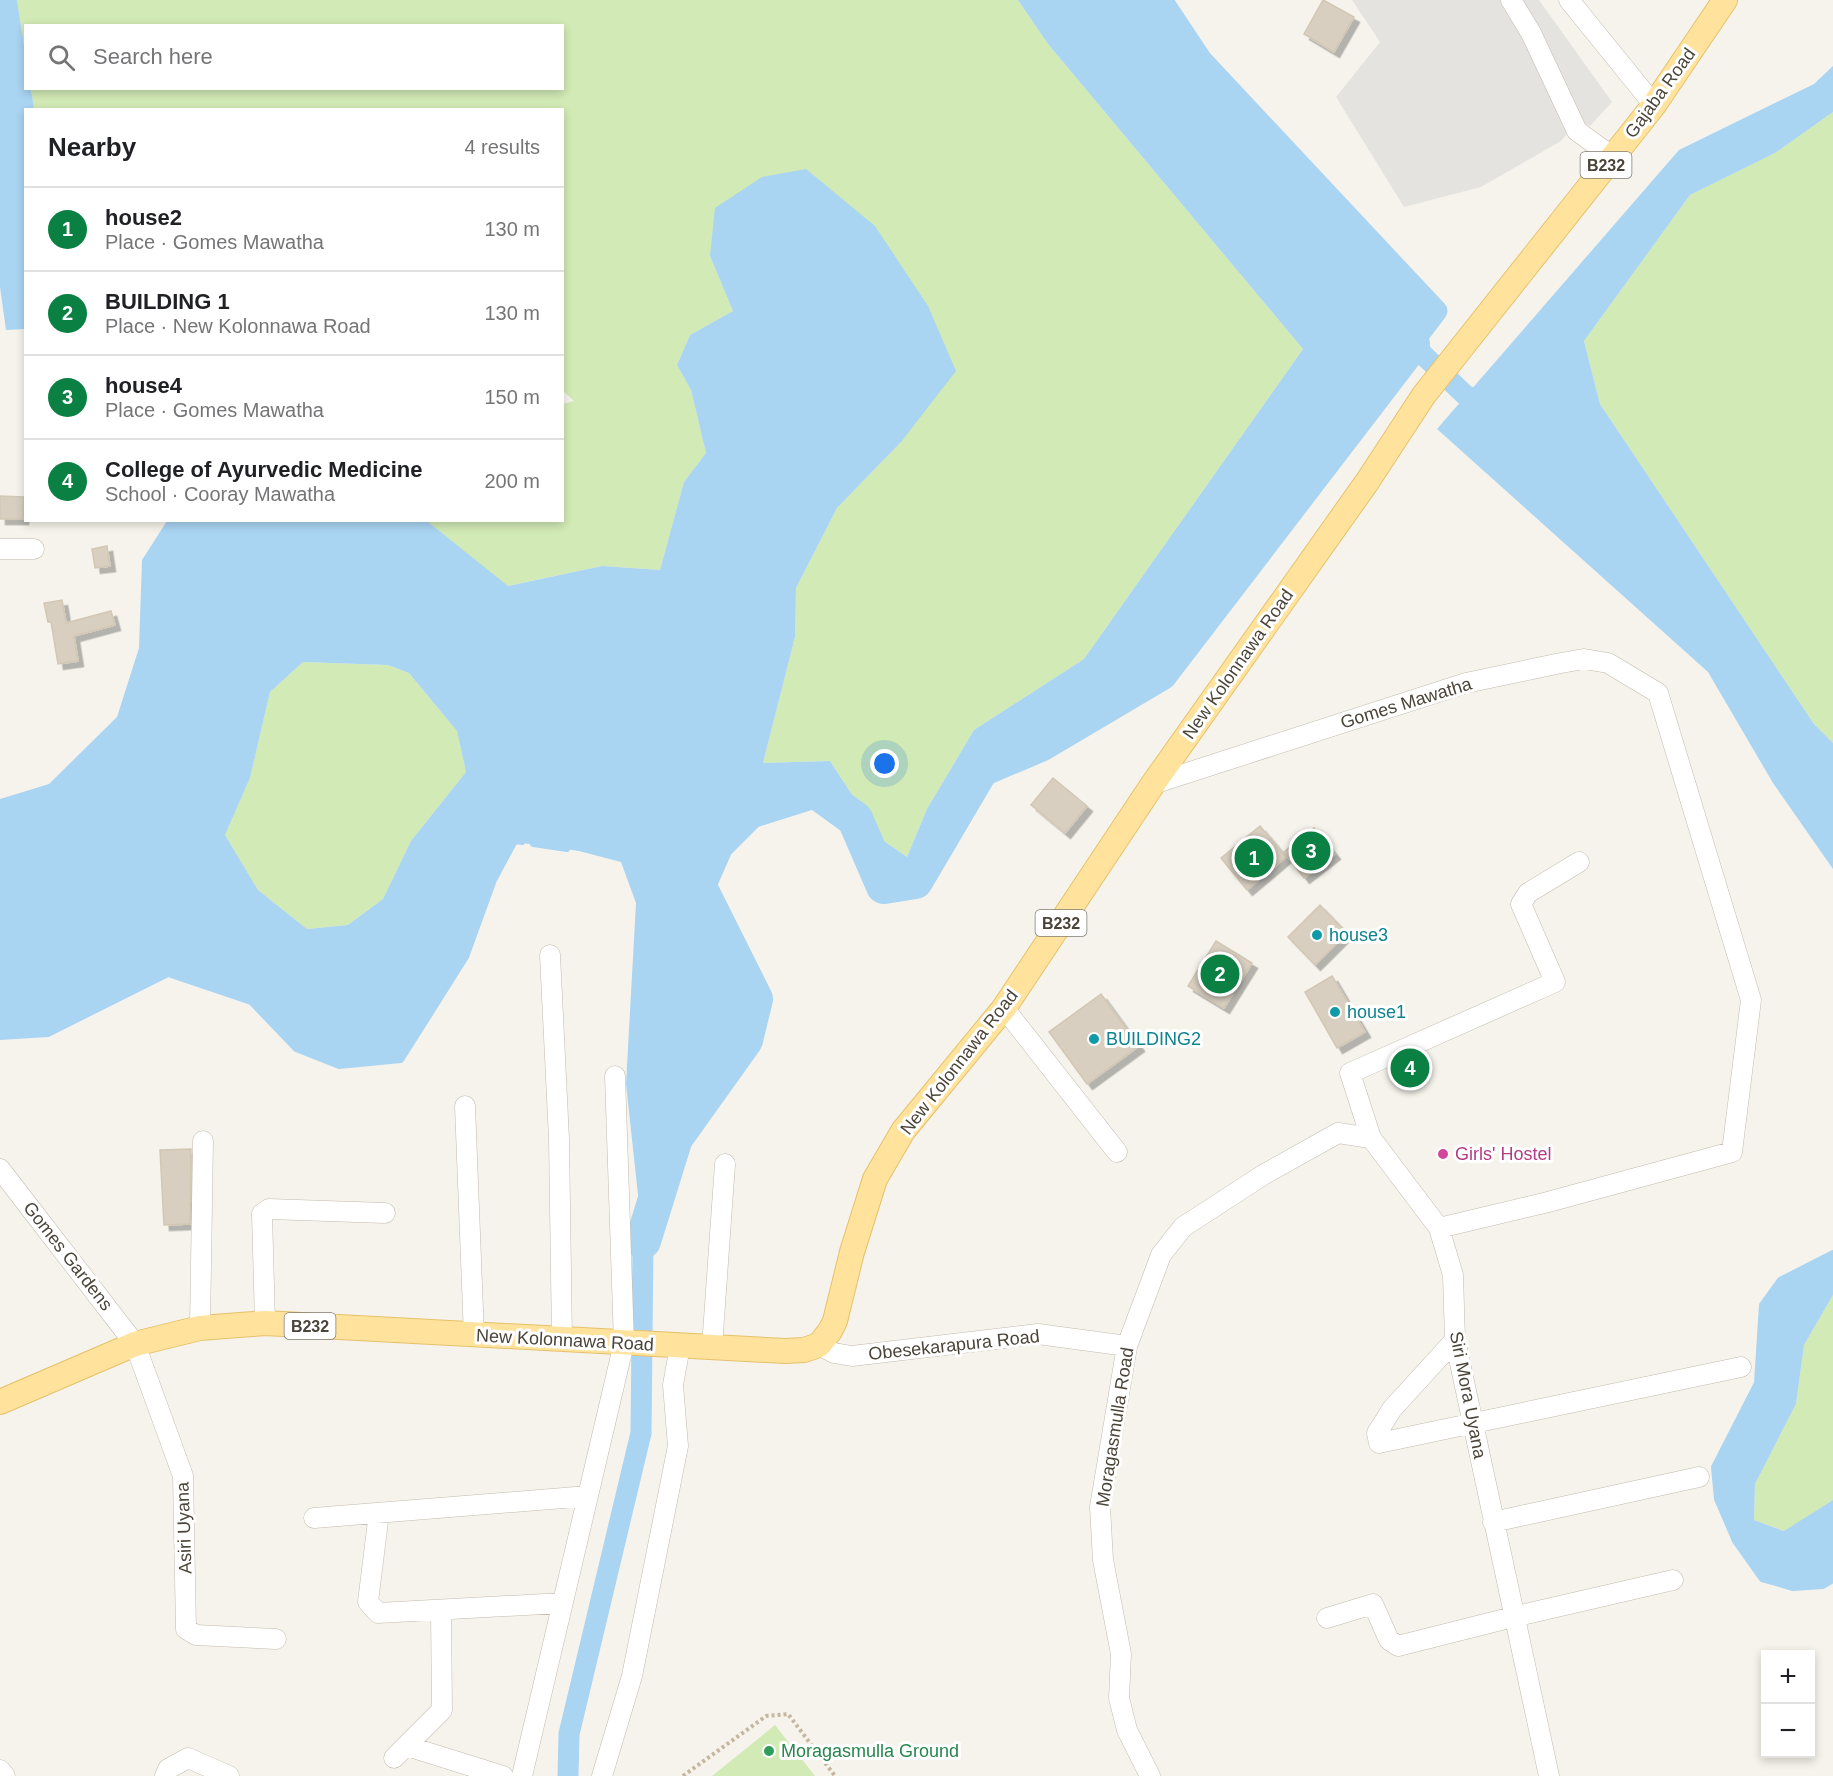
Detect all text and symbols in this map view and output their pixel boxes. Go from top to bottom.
search box [24,24,564,90]
icon: search [45,41,78,74]
text: Search here [93,44,213,69]
street label: Gajaba Road [1621,44,1699,142]
text: Nearby [48,132,136,162]
text: 4 results [464,136,540,158]
road number: B232 [1580,152,1632,178]
text: house2 [105,205,182,230]
text: 1 [62,218,73,240]
text: 130 m [484,218,540,240]
text: Place · Gomes Mawatha [105,231,324,253]
text: BUILDING 1 [105,289,230,314]
text: 2 [62,302,73,324]
text: 130 m [484,302,540,324]
text: Place · New Kolonnawa Road [105,315,371,337]
text: house4 [105,373,182,398]
text: 3 [62,386,73,408]
text: 150 m [484,386,540,408]
text: Place · Gomes Mawatha [105,399,324,421]
text: College of Ayurvedic Medicine [105,457,422,482]
text: 4 [62,470,73,492]
text: 200 m [484,470,540,492]
text: School · Cooray Mawatha [105,483,335,505]
street label: New Kolonnawa Road [1179,585,1297,743]
street label: Gomes Mawatha [1338,673,1475,732]
your location [870,749,899,778]
pin: 3 [1292,828,1330,874]
pin: 1 [1234,836,1274,880]
road number: B232 [1036,910,1086,936]
place label: house3 [1329,925,1388,945]
marker: house3 [1310,928,1324,942]
pin: 2 [1200,952,1240,996]
street label: New Kolonnawa Road [896,986,1022,1138]
place label: house1 [1347,1002,1406,1022]
marker: house1 [1328,1005,1342,1019]
place label: BUILDING2 [1106,1029,1201,1049]
marker: BUILDING2 [1087,1032,1101,1046]
pin: 4 [1390,1046,1430,1090]
place label: Girls' Hostel [1455,1144,1551,1164]
marker: Girls' Hostel [1436,1147,1450,1161]
street label: Gomes Gardens [19,1198,117,1314]
road number: B232 [284,1313,336,1339]
street label: New Kolonnawa Road [476,1325,654,1355]
street label: Obesekarapura Road [867,1326,1041,1364]
street label: Siri Mora Uyana [1446,1330,1490,1461]
street label: Moragasmulla Road [1093,1346,1137,1508]
street label: Asiri Uyana [172,1481,196,1574]
map controls [1761,1650,1815,1758]
button: + [1761,1650,1815,1704]
button: − [1761,1704,1815,1758]
place label: Moragasmulla Ground [781,1741,959,1761]
marker: Moragasmulla Ground [762,1744,776,1758]

